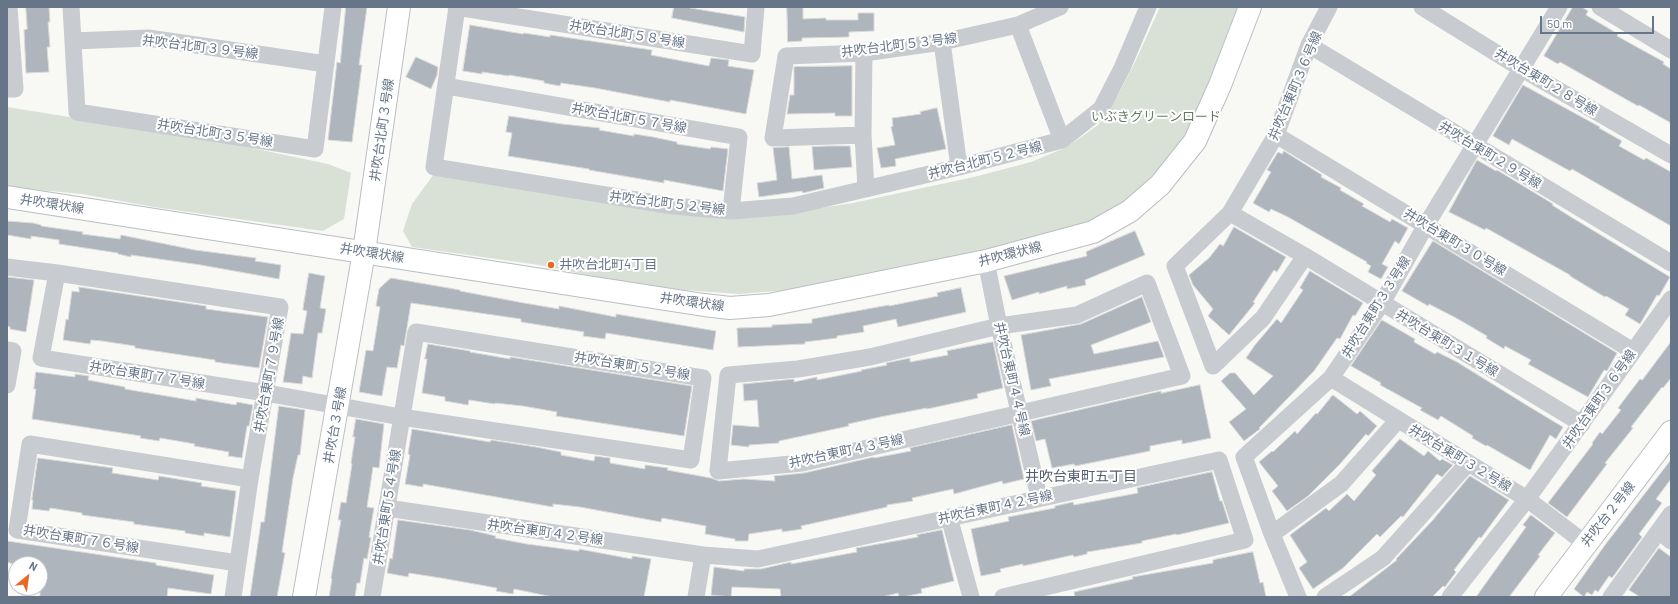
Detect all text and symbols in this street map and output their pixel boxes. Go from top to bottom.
scale bar [1542,8,1656,34]
text: 50 m [1547,16,1572,30]
street label: 井吹台北町５８号線 [568,17,686,51]
street label: 井吹台東町３６号線 [1265,29,1325,143]
street label: 井吹台北町５３号線 [840,30,958,60]
street label: 井吹台北町３９号線 [141,32,259,62]
street label: 井吹台東町２８号線 [1492,45,1600,119]
street label: 井吹台北町３号線 [367,77,397,183]
street label: 井吹台北町５７号線 [570,100,688,136]
park label: いぶきグリーンロード [1091,109,1221,125]
street label: 井吹台北町３５号線 [156,116,274,150]
street label: 井吹台東町２９号線 [1436,118,1544,192]
street label: 井吹台北町５２号線 [926,138,1044,182]
street label: 井吹台北町５２号線 [608,188,726,218]
street label: 井吹環状線 [19,191,85,217]
street label: 井吹台東町３０号線 [1401,205,1509,279]
street label: 井吹環状線 [977,239,1043,269]
street label: 井吹環状線 [339,240,405,266]
street label: 井吹台東町３３号線 [1338,253,1414,361]
place label: 井吹台北町4丁目 [559,257,657,273]
marker: 井吹台北町4丁目 [546,260,556,270]
street label: 井吹環状線 [659,290,725,314]
street label: 井吹台東町３１号線 [1393,306,1501,380]
street label: 井吹台東町７９号線 [251,316,287,434]
street label: 井吹台東町４４号線 [991,320,1033,438]
street label: 井吹台東町３６号線 [1559,347,1639,451]
street label: 井吹台東町５２号線 [573,349,691,383]
street label: 井吹台東町７７号線 [88,358,206,392]
street label: 井吹台３号線 [321,385,349,465]
street label: 井吹台東町３２号線 [1406,421,1514,495]
street label: 井吹台東町４３号線 [787,431,905,471]
street label: 井吹台東町５４号線 [370,448,404,566]
district label: 井吹台東町五丁目 [1025,468,1137,484]
street label: 井吹台２号線 [1578,478,1638,550]
street label: 井吹台東町４２号線 [936,487,1054,527]
street label: 井吹台東町４２号線 [486,516,604,548]
street label: 井吹台東町７６号線 [22,522,140,556]
north arrow [8,556,48,596]
text: N [27,558,40,573]

